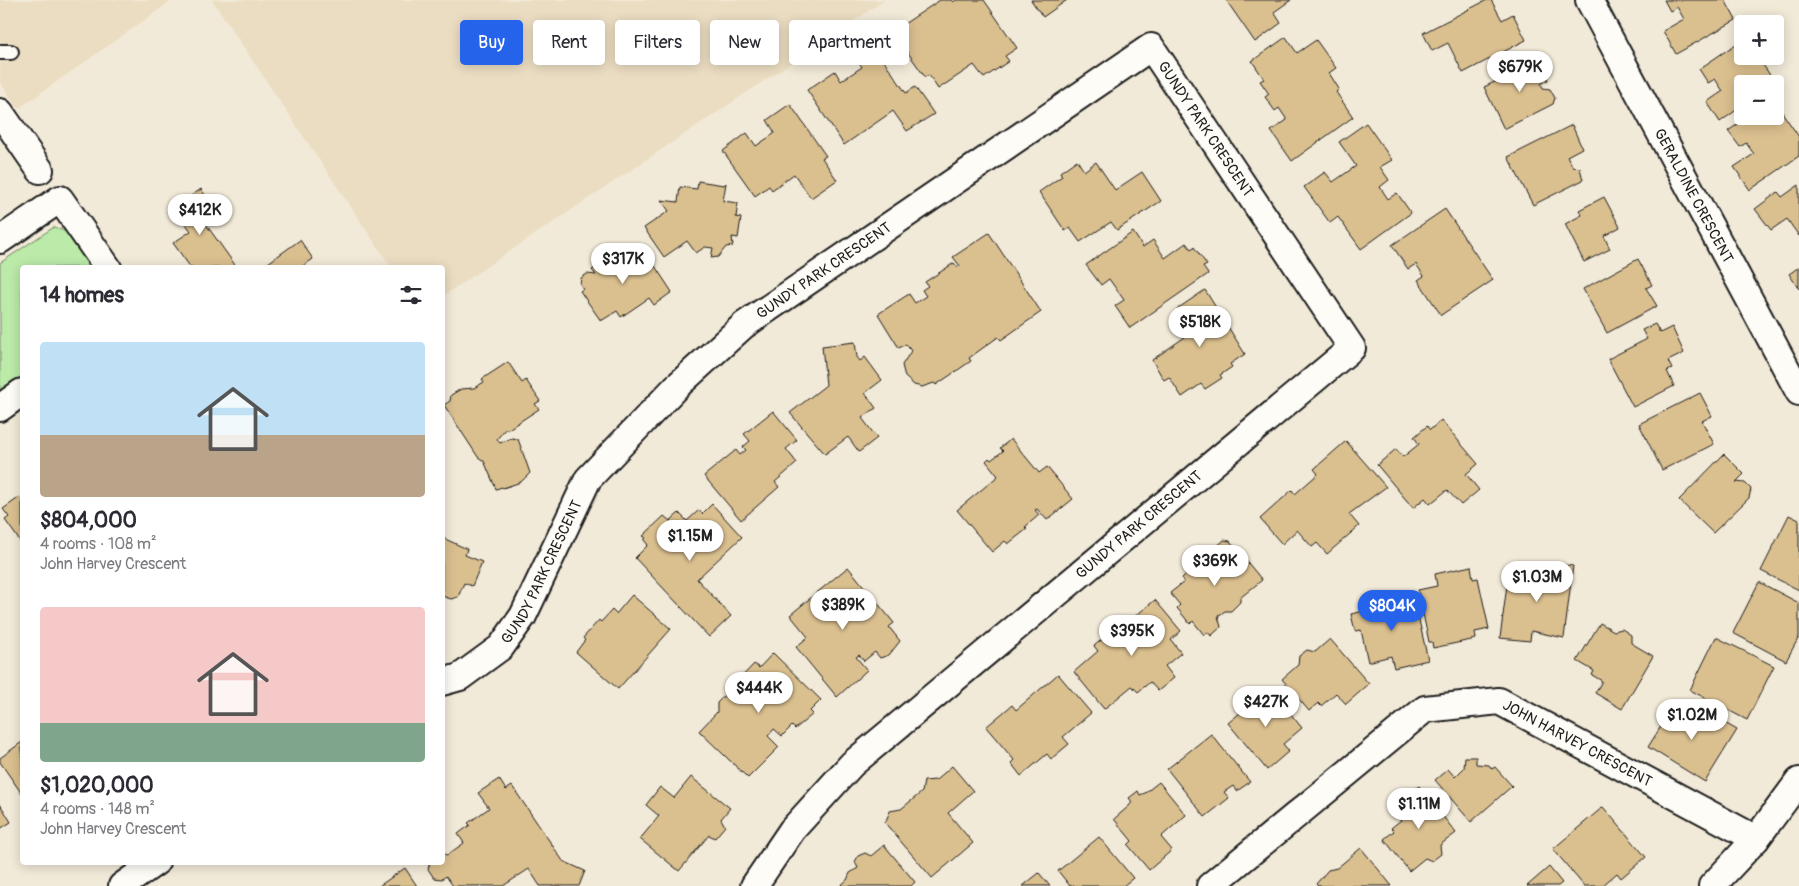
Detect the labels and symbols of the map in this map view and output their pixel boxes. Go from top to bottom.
pin: $679K [1485,51,1555,93]
street label: GUNDY PARK CRESCENT [1154,58,1258,201]
street label: GERALDINE CRESCENT [1650,125,1738,266]
pin: $412K [165,194,235,236]
street label: GUNDY PARK CRESCENT [753,218,895,323]
pin: $317K [588,242,658,285]
pin: $518K [1165,306,1235,348]
street label: GUNDY PARK CRESCENT [1072,467,1206,583]
street label: GUNDY PARK CRESCENT [497,497,586,648]
pin: $1.15M [649,520,731,562]
pin: $369K [1180,544,1250,587]
pin: $1.03M [1496,560,1578,603]
pin: $389K [808,588,878,631]
pin: $804K [1357,590,1427,632]
pin: $395K [1097,614,1167,657]
pin: $444K [724,672,794,714]
pin: $427K [1231,686,1301,728]
street label: JOHN HARVEY CRESCENT [1500,695,1655,791]
pin: $1.02M [1651,698,1733,741]
pin: $1.11M [1378,788,1460,830]

